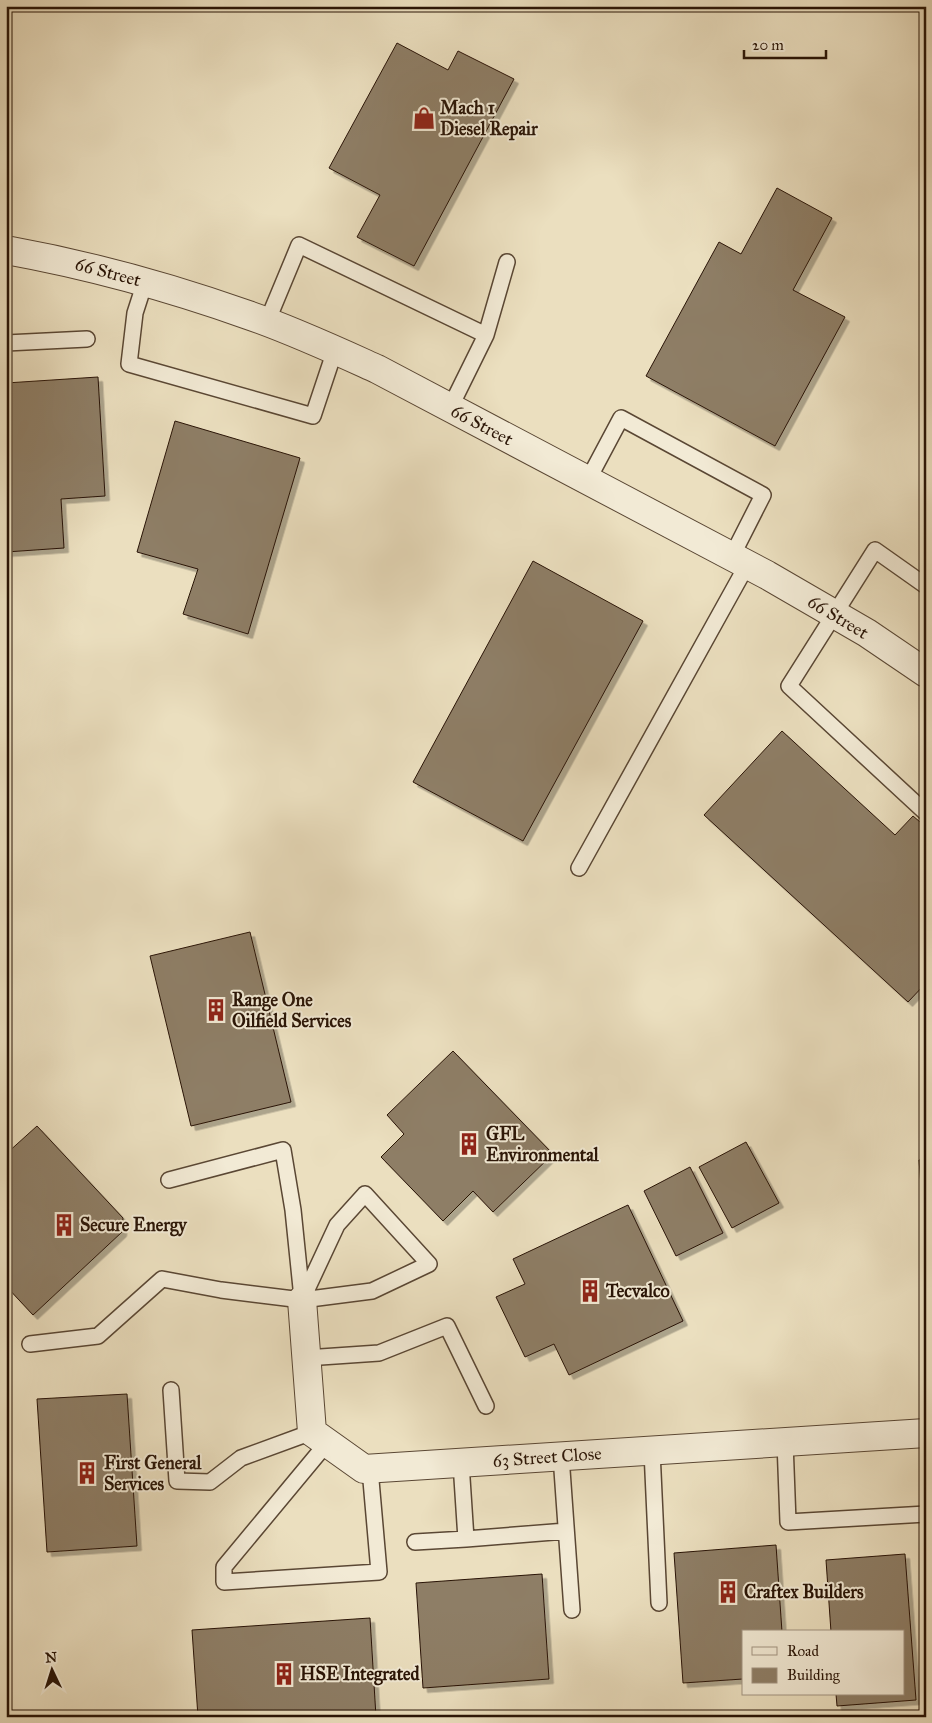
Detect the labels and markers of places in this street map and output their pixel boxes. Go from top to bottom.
place label: Mach 1 Diesel Repair [440,97,539,141]
shop icon: Mach 1 Diesel Repair [411,105,437,131]
place label: Range One Oilfield Services [232,989,352,1032]
building icon: Range One Oilfield Services [203,997,229,1023]
place label: GFL Environmental [486,1123,600,1166]
building icon: GFL Environmental [456,1131,482,1157]
building icon: Secure Energy [51,1212,77,1238]
place label: Secure Energy [80,1214,188,1237]
building icon: Tecvalco [577,1278,603,1304]
place label: Tecvalco [605,1280,670,1302]
place label: First General Services [104,1452,203,1495]
building icon: First General Services [74,1460,100,1486]
building icon: Craftex Builders [715,1579,741,1605]
place label: Craftex Builders [744,1581,864,1603]
building icon: HSE Integrated [271,1661,297,1687]
place label: HSE Integrated [300,1663,421,1686]

